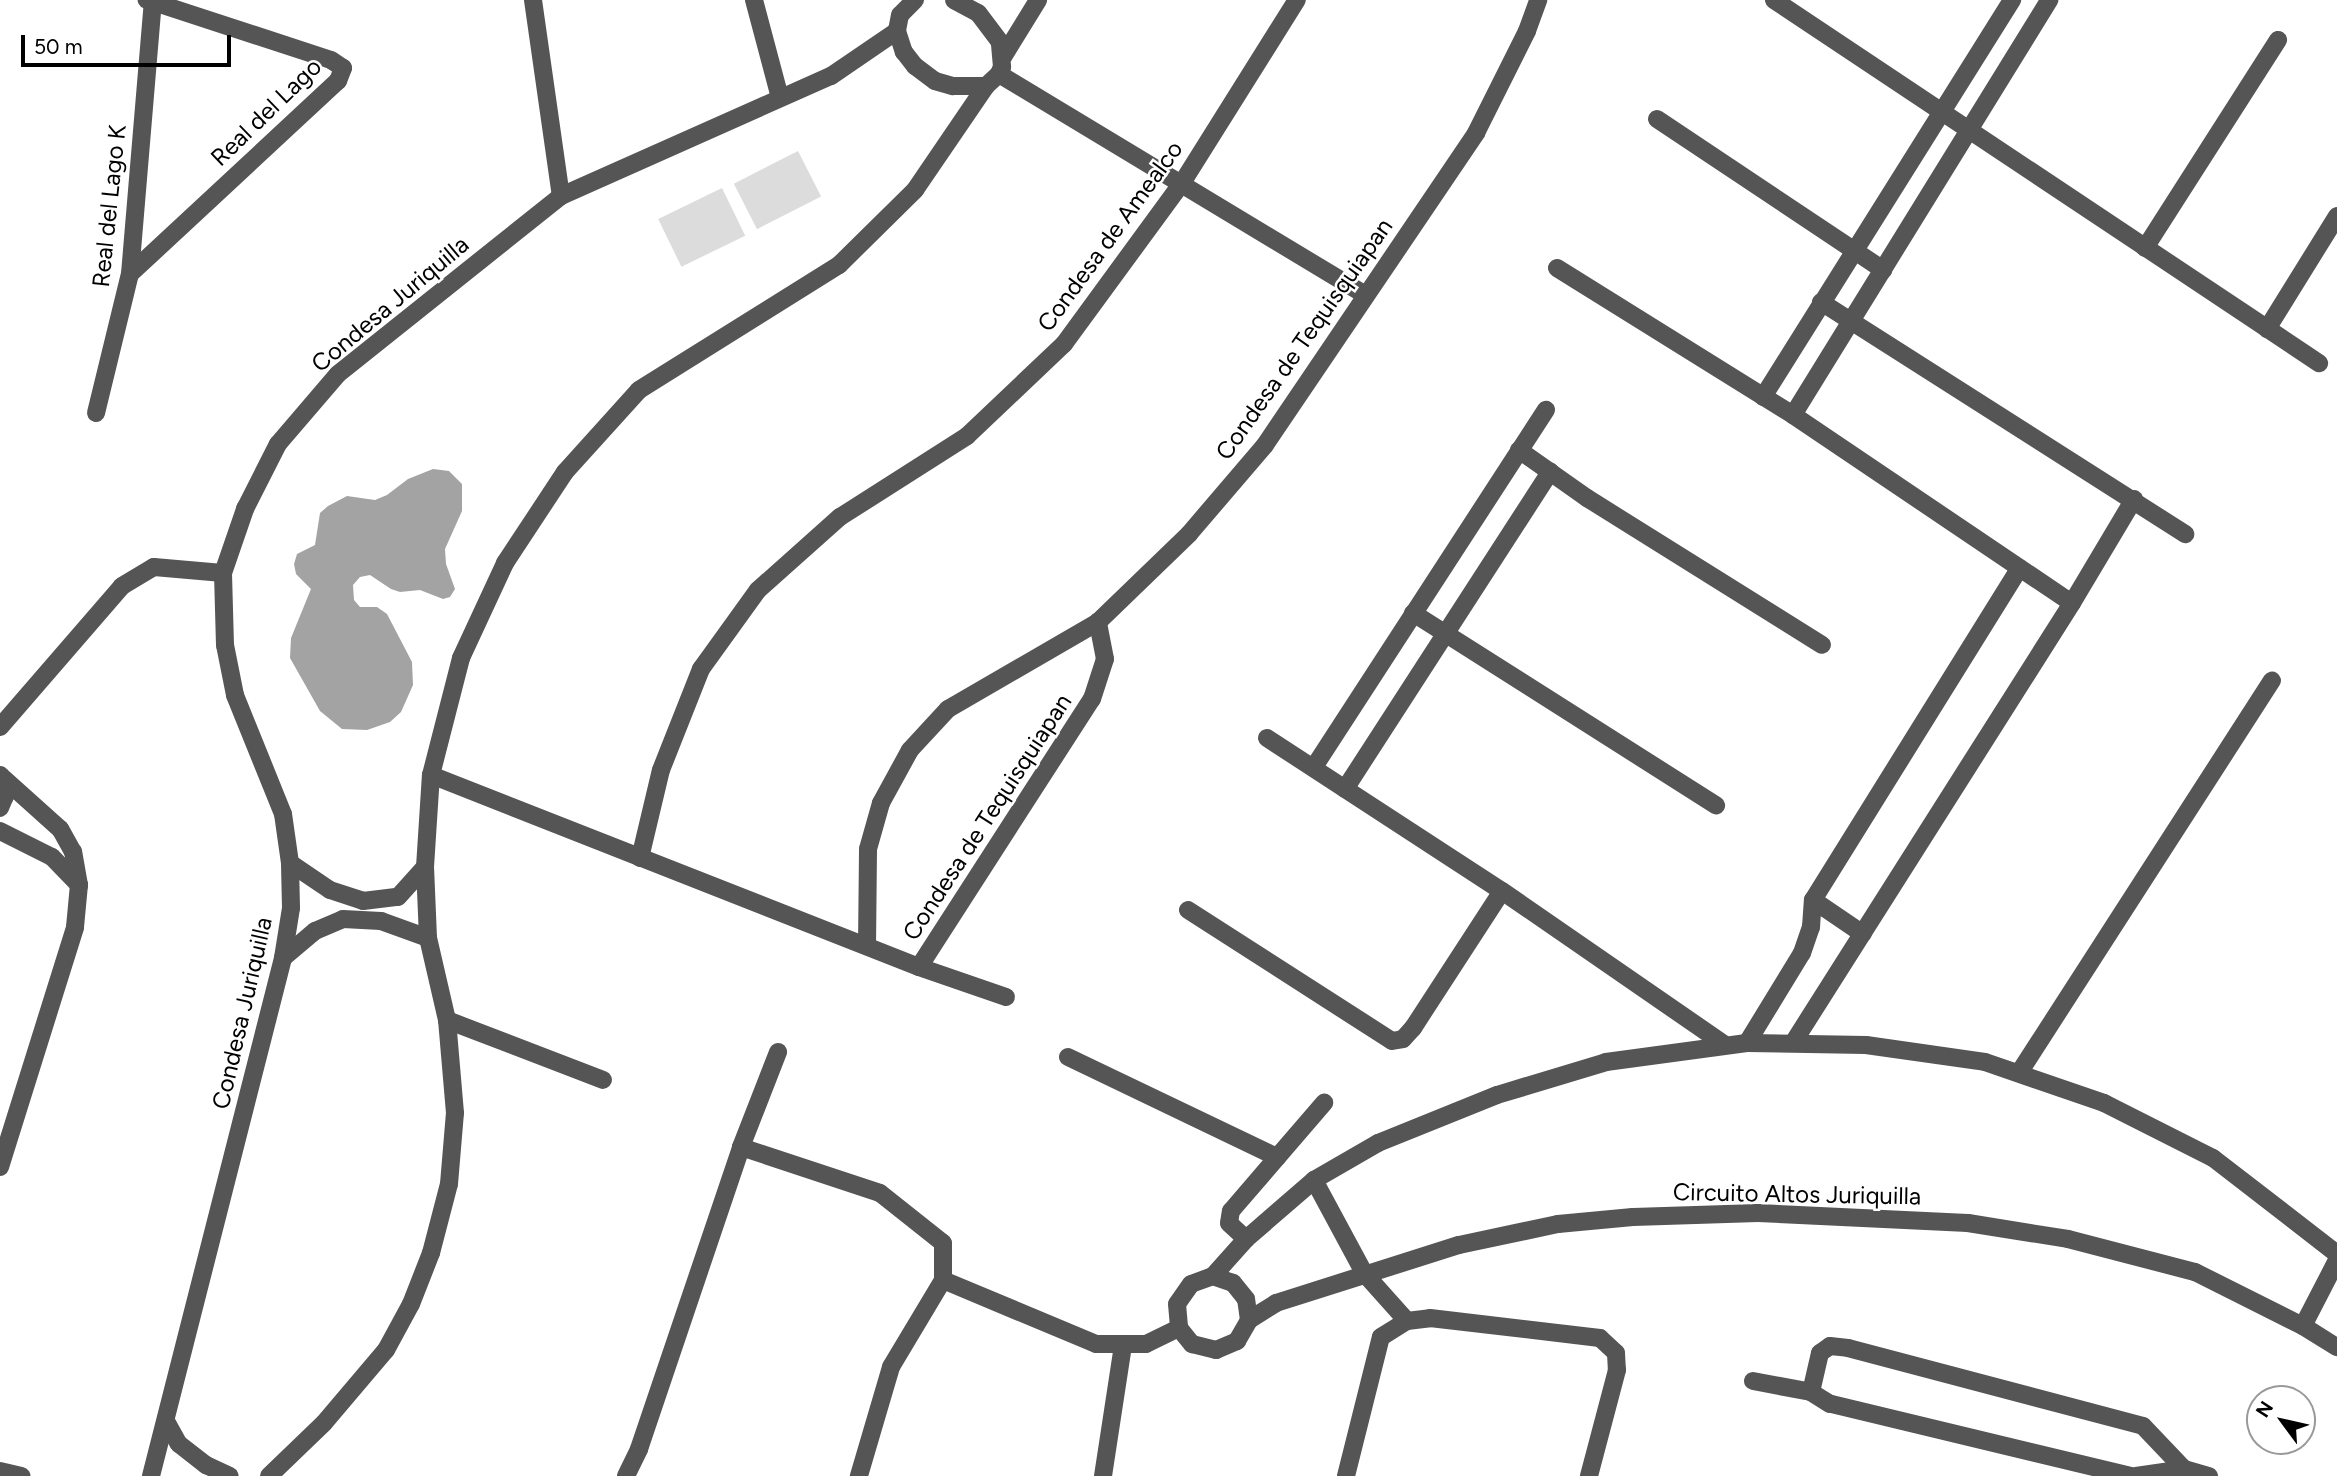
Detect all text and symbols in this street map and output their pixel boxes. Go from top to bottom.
scale bar [24,21,234,65]
text: 50 m [34,34,83,59]
street label: Real del Lago [205,52,327,172]
street label: Real del Lago K [86,123,132,289]
street label: Condesa de Amealco [1031,135,1189,337]
street label: Condesa de Tequisquiapan [1210,213,1398,465]
street label: Condesa Juriquilla [306,230,474,378]
street label: Condesa de Tequisquiapan [896,688,1078,946]
street label: Condesa Juriquilla [206,914,278,1112]
street label: Circuito Altos Juriquilla [1673,1177,1921,1211]
north arrow [2246,1385,2316,1455]
text: N [2251,1397,2278,1422]

